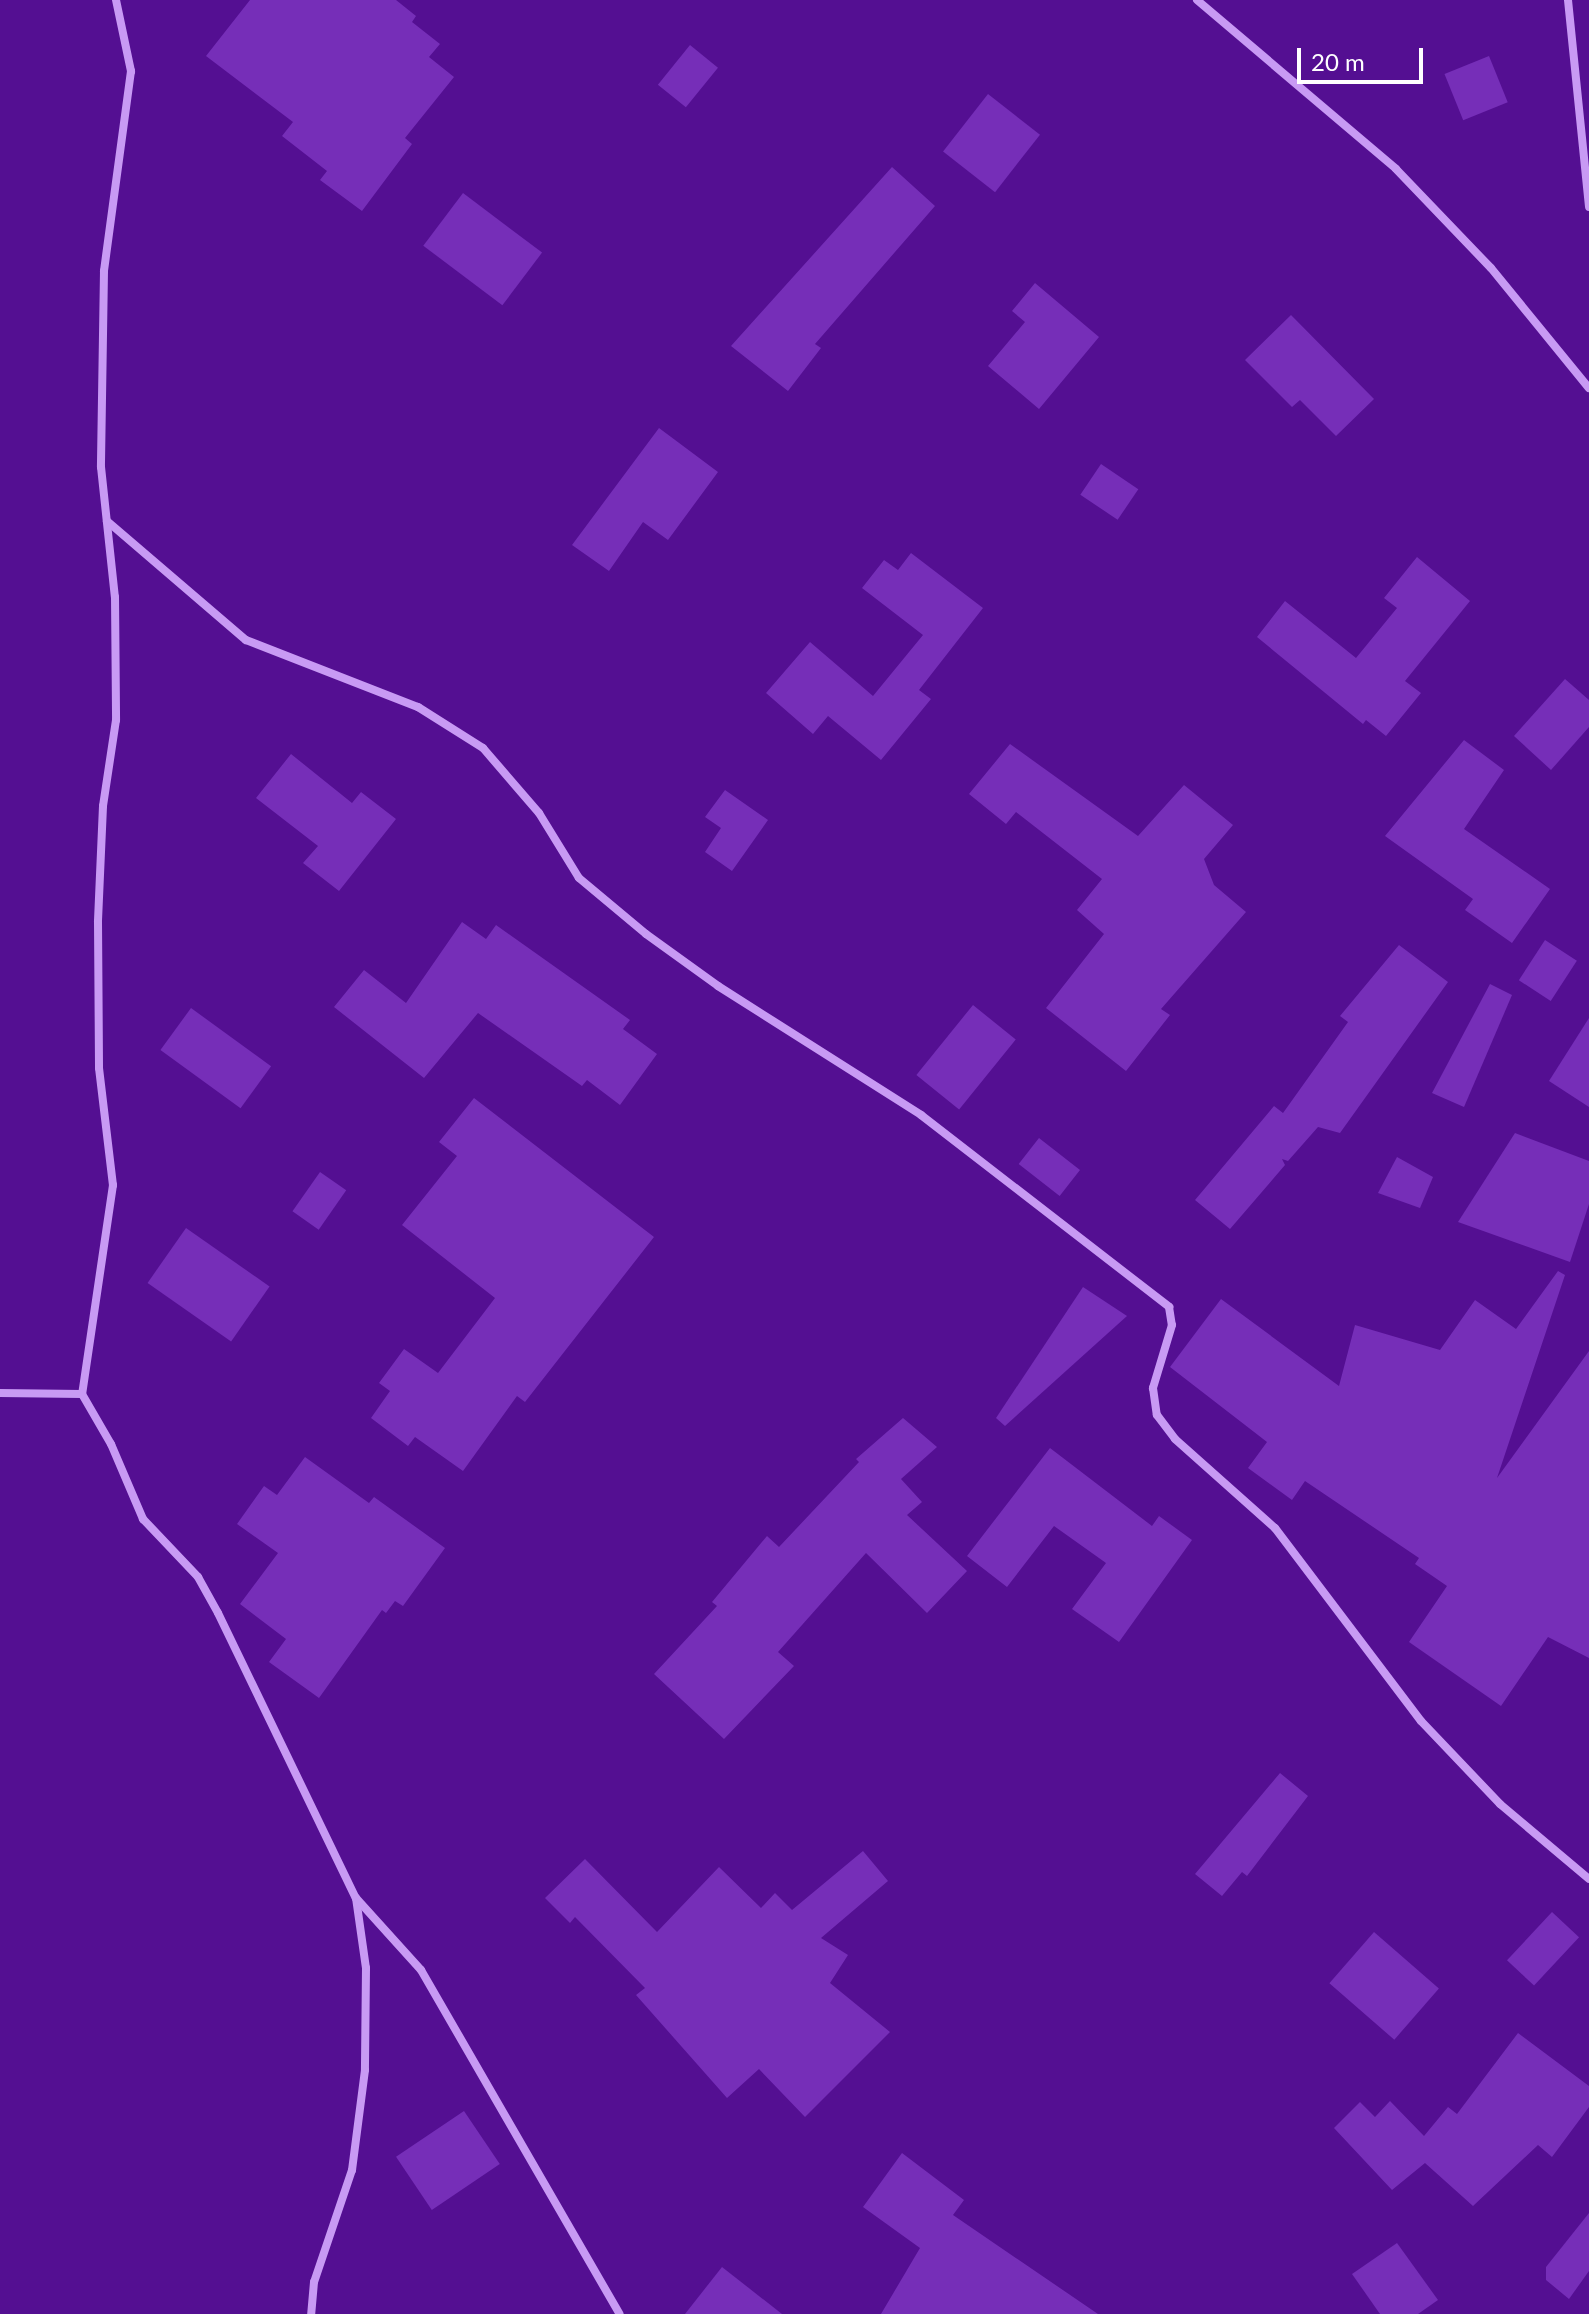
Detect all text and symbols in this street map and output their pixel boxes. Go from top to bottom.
scale bar [1301,32,1427,82]
text: 20 m [1311,47,1365,76]

